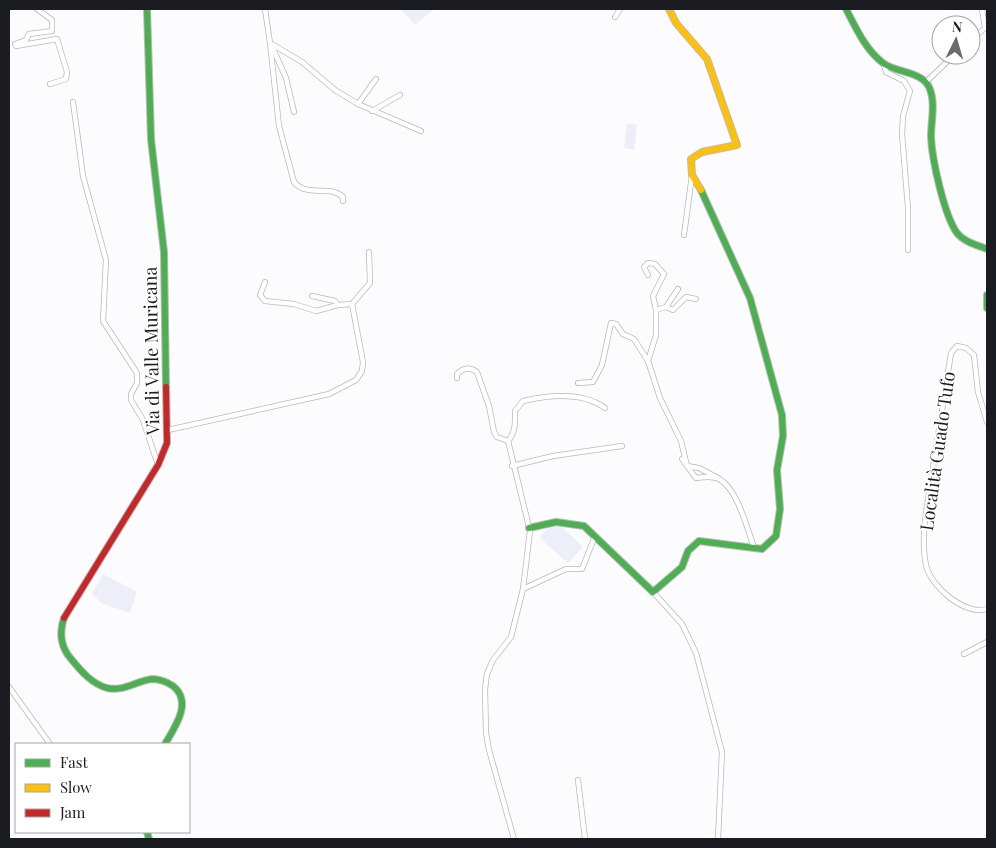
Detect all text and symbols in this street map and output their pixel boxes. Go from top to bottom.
north arrow [931,15,981,65]
text: N [951,17,963,36]
street label: Via di Valle Muricana [138,267,164,436]
street label: Località Guado Tufo [914,370,960,532]
legend [15,743,190,833]
text: Fast [60,752,89,772]
text: Slow [60,777,92,797]
text: Jam [59,802,86,822]

